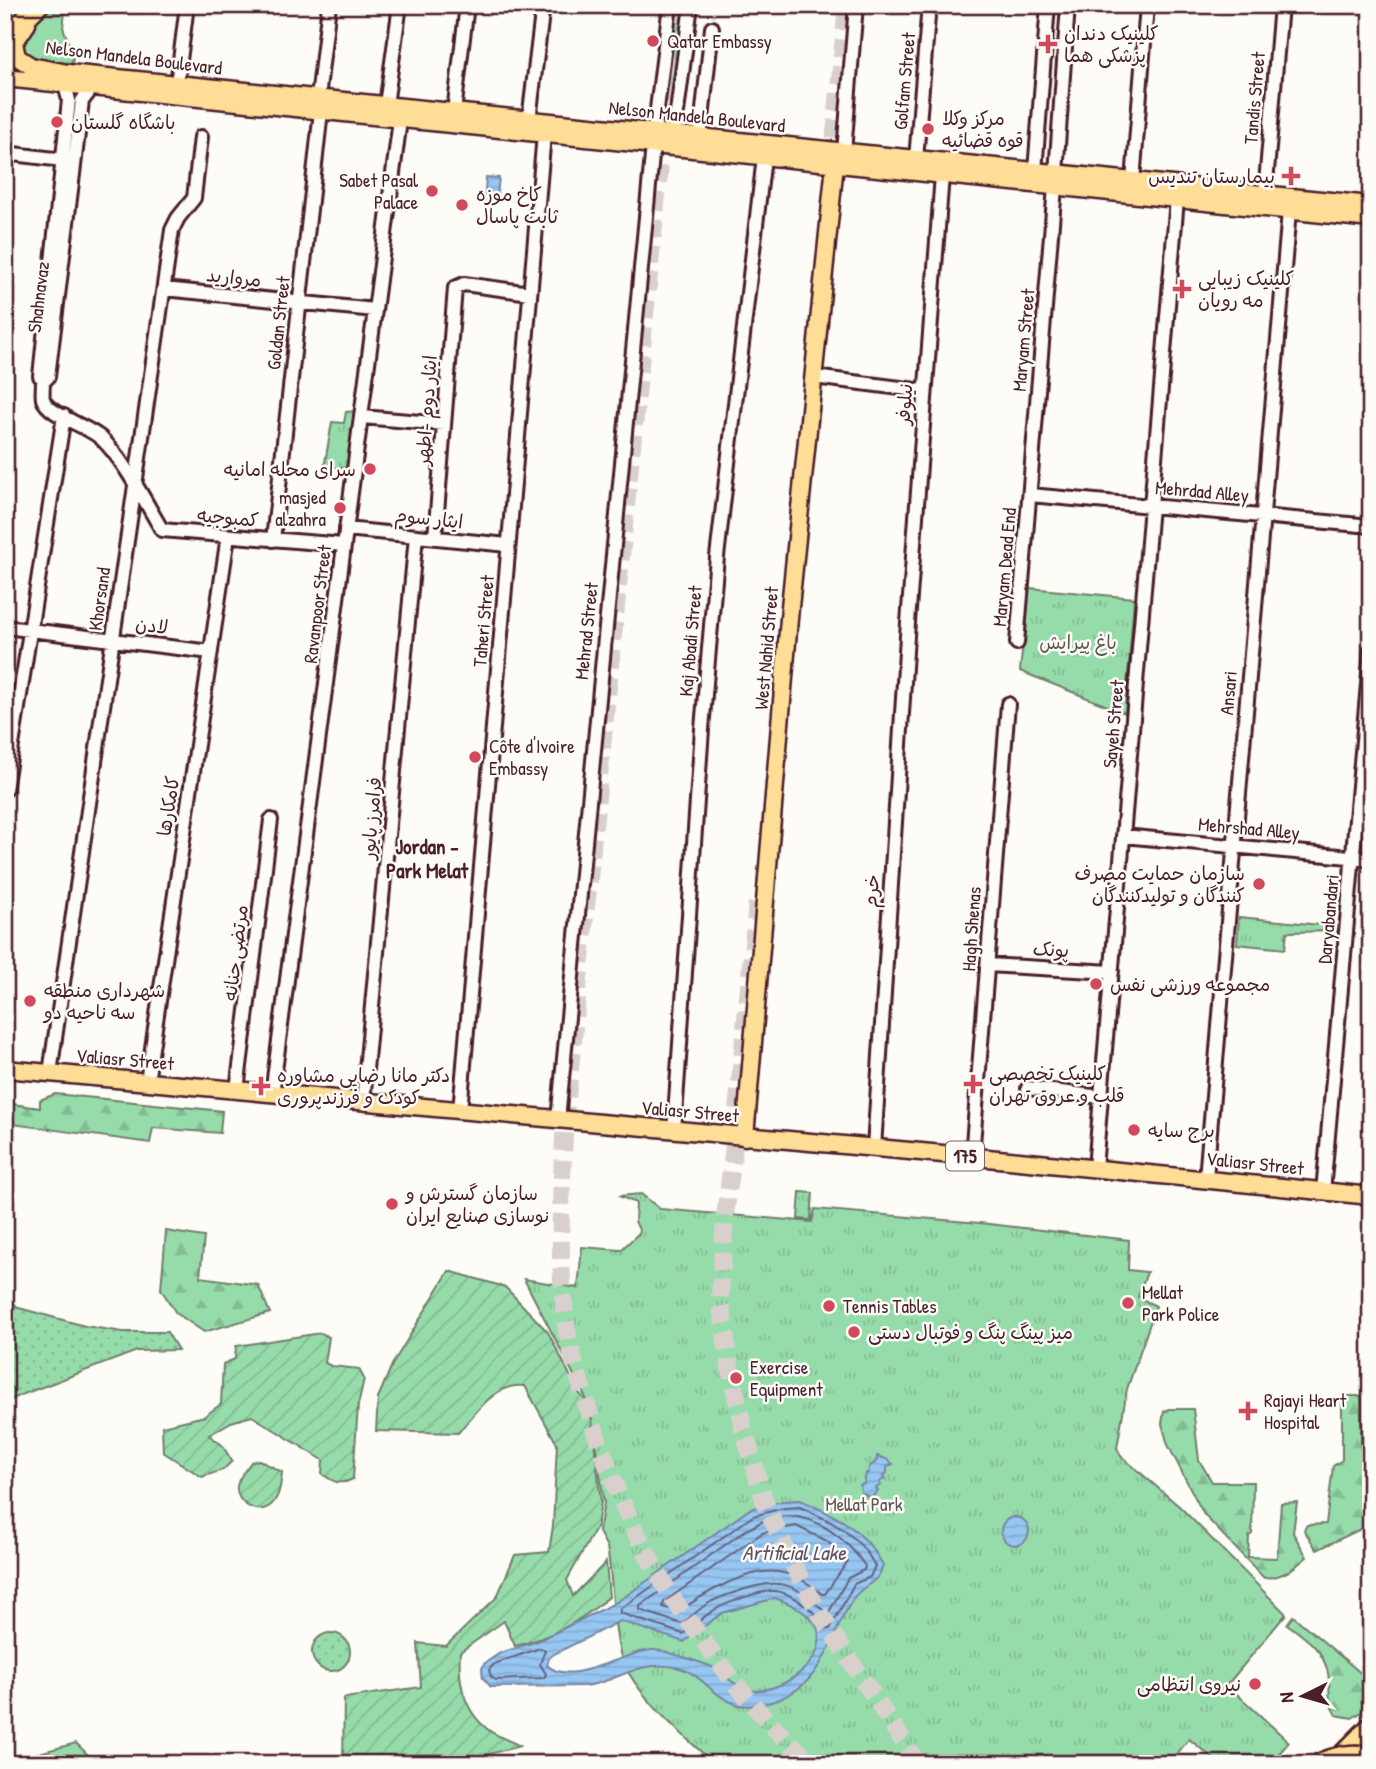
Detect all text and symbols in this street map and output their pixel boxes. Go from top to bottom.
place label: کلینیک دندان پزشکی هما [1064,20,1159,68]
place label: Qatar Embassy [667,28,772,54]
street label: Golfam Street [887,31,921,131]
street label: Nelson Mandela Boulevard [45,33,224,81]
marker: Qatar Embassy [645,33,661,49]
marker: کلینیک دندان پزشکی هما [1038,34,1058,54]
street label: Tandis Street [1237,50,1271,145]
street label: Nelson Mandela Boulevard [608,94,787,138]
place label: مرکز وکلا قوه قضائیه [942,105,1024,153]
place label: باشگاه گلستان [71,109,176,135]
marker: باشگاه گلستان [49,114,65,130]
marker: مرکز وکلا قوه قضائیه [920,121,936,137]
place label: بیمارستان تندیس [1148,163,1275,189]
marker: بیمارستان تندیس [1281,166,1301,186]
place label: Sabet Pasal Palace [339,167,419,215]
place label: کاخ موزه ثابت پاسال [476,181,558,229]
marker: Sabet Pasal Palace [424,183,440,199]
marker: کاخ موزه ثابت پاسال [454,197,470,213]
street label: Shahnavaz [21,260,55,334]
street label: مروارید [205,261,263,293]
place label: کلینیک زیبایی مه رویان [1198,265,1294,313]
street label: Goldan Street [260,275,296,371]
marker: کلینیک زیبایی مه رویان [1172,279,1192,299]
street label: Maryam Street [1006,287,1040,392]
street label: ایثار دوم -اطهر [409,354,445,468]
street label: نیلوفر [889,383,918,427]
place label: سرای محله امانیه [224,456,356,482]
marker: سرای محله امانیه [362,461,378,477]
street label: Mehrdad Alley [1154,474,1250,508]
place label: masjed alzahra [275,484,327,532]
marker: masjed alzahra [332,500,348,516]
street label: کمبوجیه [196,501,260,533]
street label: ایثار سوم [393,501,465,537]
street label: Maryam Dead End [986,506,1022,627]
street label: Ravanpoor Street [297,543,337,665]
street label: Khorsand [82,565,116,632]
street label: Taheri Street [466,574,500,668]
street label: Mehrad Street [568,581,604,681]
street label: Kaj Abadi Street [672,584,708,697]
street label: West Nahid Street [748,585,784,711]
street label: لادن [134,610,170,640]
park label: باغ پیرایش [1039,629,1117,656]
street label: Ansari [1213,670,1243,716]
street label: Sayeh Street [1096,678,1130,769]
place label: Côte d'Ivoire Embassy [489,733,575,781]
marker: Côte d'Ivoire Embassy [467,749,483,765]
street label: کامکارها [150,774,186,838]
street label: فرامرز پایور [354,776,388,862]
street label: Mehrshad Alley [1197,811,1301,845]
district label: Jordan - Park Melat [386,832,469,885]
place label: سازمان حمایت مصرف کنندگان و تولیدکنندگان [1075,860,1245,908]
street label: خرم [857,873,887,909]
street label: Daryabandari [1311,873,1345,965]
marker: سازمان حمایت مصرف کنندگان و تولیدکنندگان [1251,876,1267,892]
street label: Hagh Shenas [955,886,987,972]
street label: مرتضی حنانه [216,903,254,1003]
street label: پونک [1032,935,1070,963]
place label: مجموعه ورزشی نفس [1110,971,1270,997]
marker: مجموعه ورزشی نفس [1088,976,1104,992]
place label: شهرداری منطقه سه ناحیه دو [42,977,165,1025]
marker: شهرداری منطقه سه ناحیه دو [22,993,38,1009]
street label: Valiasr Street [75,1042,175,1076]
place label: کلینیک تخصصی قلب و عروق تهران [989,1060,1125,1108]
place label: دکتر مانا رضایی مشاوره کودک و فرزندپروری [277,1062,450,1110]
marker: کلینیک تخصصی قلب و عروق تهران [963,1074,983,1094]
marker: دکتر مانا رضایی مشاوره کودک و فرزندپروری [251,1076,271,1096]
street label: Valiasr Street [640,1094,740,1128]
place label: برج سایه [1148,1117,1215,1143]
marker: برج سایه [1126,1122,1142,1138]
road number: 175 [946,1142,984,1170]
street label: Valiasr Street [1205,1145,1306,1181]
place label: سازمان گسترش و نوسازی صنایع ایران [404,1180,550,1229]
marker: سازمان گسترش و نوسازی صنایع ایران [384,1196,400,1212]
place label: Mellat Park Police [1142,1279,1220,1327]
place label: Tennis Tables [843,1293,937,1319]
marker: Mellat Park Police [1120,1295,1136,1311]
marker: Tennis Tables [821,1298,837,1314]
place label: میز پینگ پنگ و فوتبال دستی [868,1319,1073,1345]
marker: میز پینگ پنگ و فوتبال دستی [846,1324,862,1340]
place label: Exercise Equipment [750,1354,823,1402]
marker: Exercise Equipment [728,1370,744,1386]
place label: Rajayi Heart Hospital [1264,1387,1347,1435]
marker: Rajayi Heart Hospital [1238,1401,1258,1421]
park label: Mellat Park [825,1491,903,1517]
water label: Artificial Lake [742,1538,847,1567]
north arrow [1268,1660,1338,1730]
place label: نیروی انتظامی [1137,1671,1241,1697]
marker: نیروی انتظامی [1247,1676,1263,1692]
text: N [1273,1691,1299,1704]

